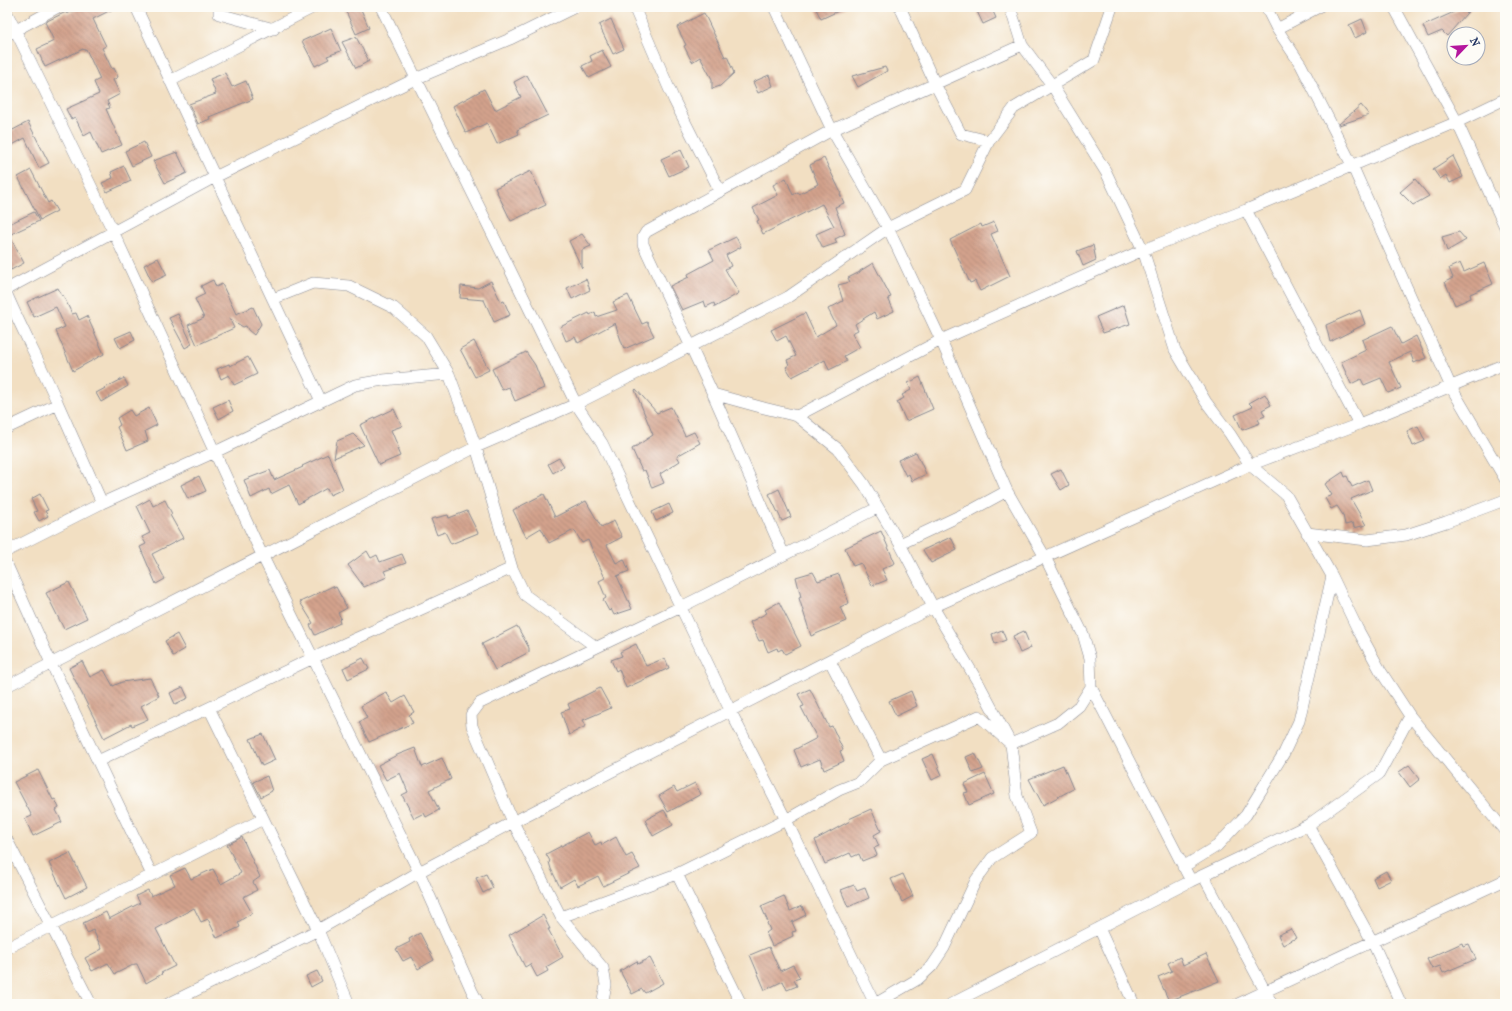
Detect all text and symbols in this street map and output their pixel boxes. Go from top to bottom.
north arrow [1446,26,1486,66]
text: N [1467,35,1483,49]

